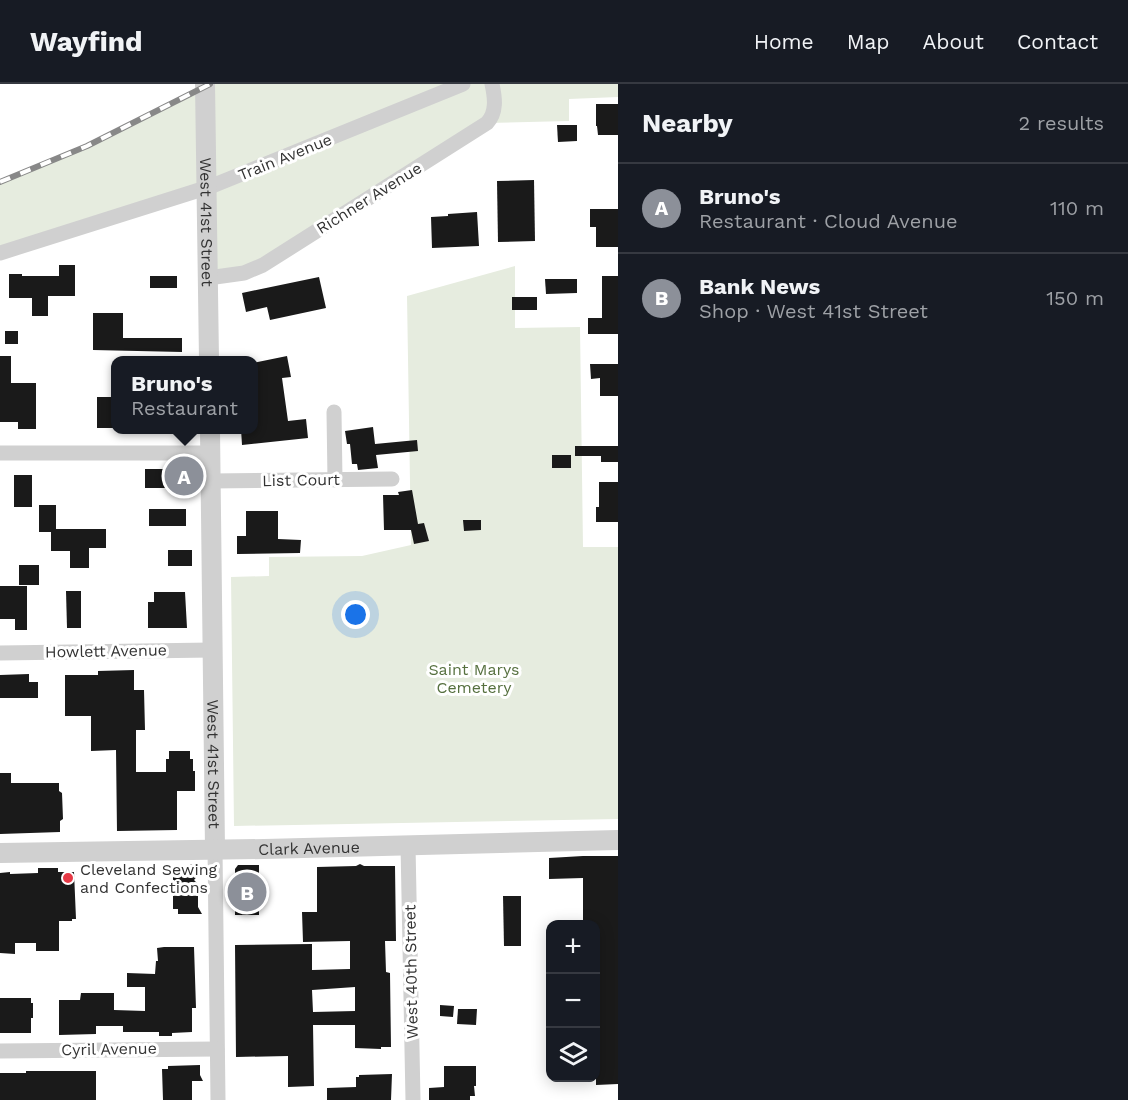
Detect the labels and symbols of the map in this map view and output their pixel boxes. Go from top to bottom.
street label: Train Avenue [235,130,335,184]
street label: West 41st Street [197,157,217,287]
street label: Richner Avenue [313,158,425,238]
pin: A [164,454,204,498]
street label: List Court [262,470,340,490]
your location [341,600,370,629]
street label: Howlett Avenue [45,640,167,662]
park label: Saint Marys Cemetery [429,660,520,697]
street label: West 41st Street [204,699,224,829]
street label: Clark Avenue [258,837,360,859]
place label: Cleveland Sewing and Confections [80,860,218,897]
pin: B [228,870,266,914]
marker: Cleveland Sewing and Confections [61,871,75,885]
street label: West 40th Street [400,904,422,1039]
street label: Cyril Avenue [61,1039,157,1059]

